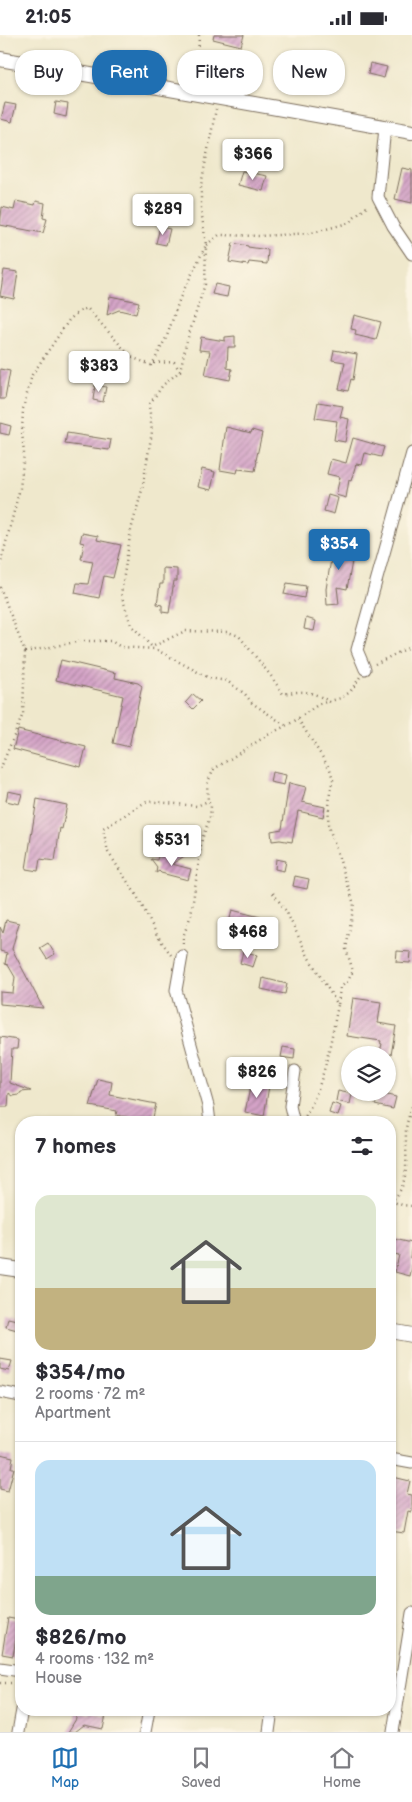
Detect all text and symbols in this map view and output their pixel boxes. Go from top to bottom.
text: 21:05 [25,6,71,29]
chip: Buy [15,50,82,95]
chip: Rent [92,50,167,95]
chip: Filters [177,50,263,95]
chip: New [273,50,345,95]
pin: $366 [223,139,283,181]
text: $366 [233,145,273,164]
pin: $289 [133,193,193,236]
text: $289 [143,200,183,219]
pin: $383 [69,351,129,393]
text: $383 [80,357,118,376]
pin: $354 [309,529,369,571]
text: $354 [320,535,358,554]
pin: $531 [142,825,202,867]
text: $531 [154,831,190,850]
pin: $468 [218,917,278,959]
text: $468 [228,923,268,942]
map controls [341,1046,396,1101]
button: layers [341,1046,396,1101]
pin: $826 [227,1057,287,1099]
text: $826 [237,1063,277,1082]
icon: filters [348,1132,376,1160]
text: 7 homes [35,1134,116,1159]
icon: home [161,1227,251,1317]
text: $354/mo [35,1360,125,1385]
text: 2 rooms · 72 m² [35,1385,145,1404]
text: Apartment [35,1404,111,1423]
icon: home [161,1493,251,1583]
text: $826/mo [35,1625,126,1650]
text: 4 rooms · 132 m² [35,1650,154,1669]
text: House [35,1669,82,1688]
tab: Map [51,1744,79,1791]
tab: Saved [181,1744,221,1791]
tab: Home [323,1744,361,1791]

